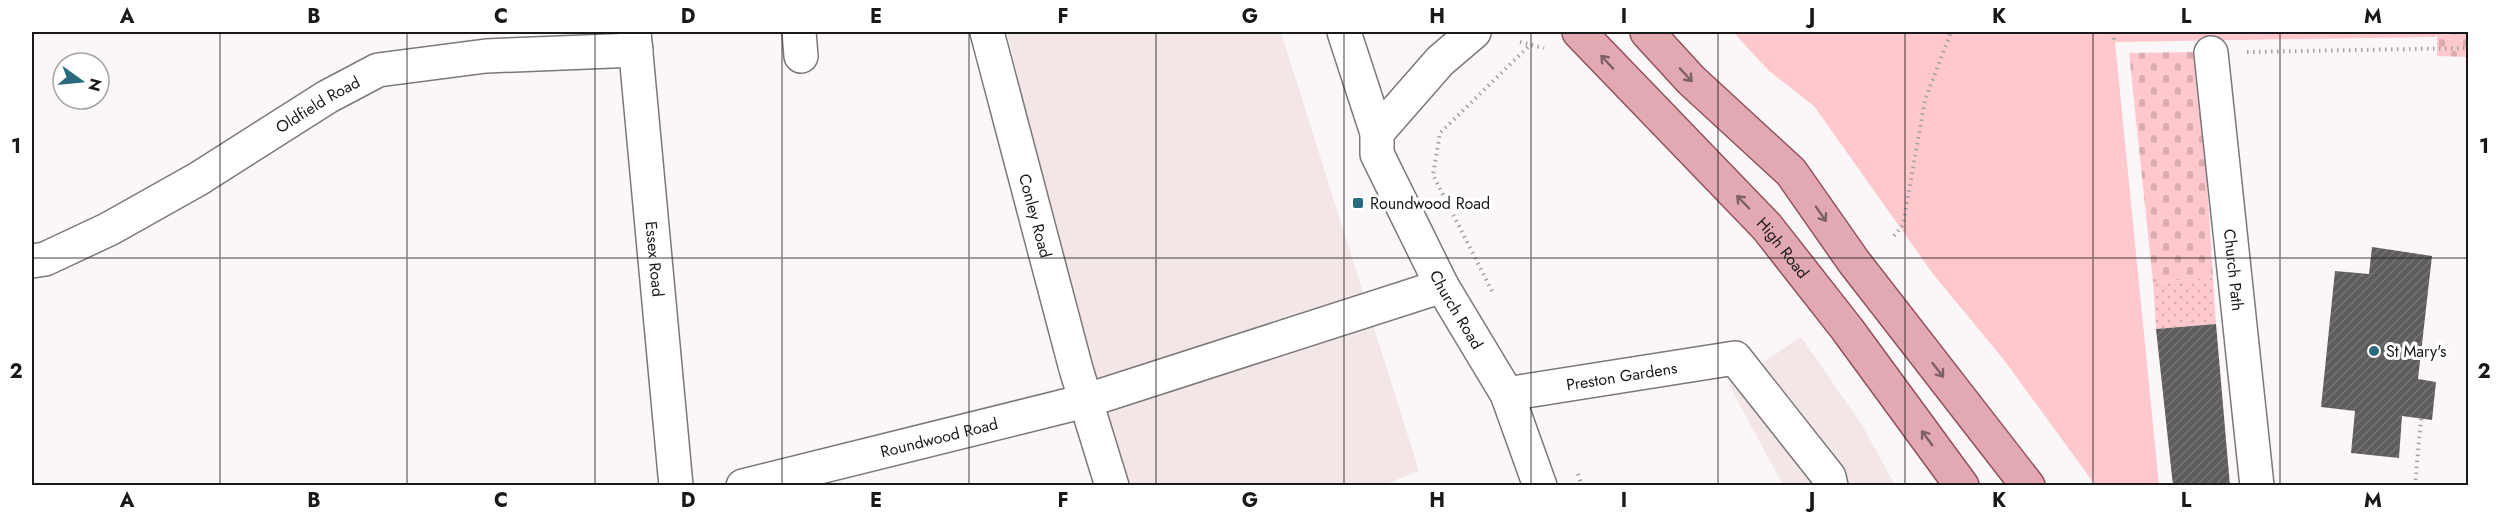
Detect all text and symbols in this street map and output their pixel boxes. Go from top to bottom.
text: A [119,2,135,31]
text: B [307,2,321,31]
text: C [494,2,508,31]
text: D [681,2,695,31]
text: E [870,2,882,31]
text: F [1057,2,1069,31]
text: G [1242,2,1258,31]
text: H [1429,2,1445,31]
text: I [1621,2,1627,31]
text: J [1805,2,1815,31]
text: K [1992,2,2006,31]
text: L [2181,2,2192,31]
text: M [2364,2,2382,31]
north arrow [51,51,111,111]
one-way arrow [1601,55,1615,70]
one-way arrow [1679,67,1694,82]
street label: Oldfield Road [271,71,364,139]
text: N [82,76,108,94]
text: 1 [11,132,21,161]
text: 1 [2479,132,2489,161]
street label: Conley Road [1013,171,1057,260]
place label: Roundwood Road [1370,192,1490,215]
one-way arrow [1736,195,1750,210]
marker: Roundwood Road [1351,196,1365,210]
one-way arrow [1815,206,1827,222]
street label: High Road [1751,212,1814,283]
street label: Essex Road [640,220,669,298]
street label: Church Path [2218,228,2249,312]
street label: Church Road [1424,266,1488,354]
place label: St Mary's [2386,340,2446,363]
marker: St Mary's [2367,344,2381,358]
street label: Preston Gardens [1565,356,1679,397]
text: 2 [9,357,23,386]
text: 2 [2477,357,2491,386]
one-way arrow [1932,362,1945,378]
street label: Roundwood Road [878,412,1000,463]
one-way arrow [1921,431,1934,447]
text: A [119,486,135,515]
text: B [307,486,321,515]
text: C [494,486,508,515]
text: D [681,486,695,515]
text: E [870,486,882,515]
text: F [1057,486,1069,515]
text: G [1242,486,1258,515]
text: H [1429,486,1445,515]
text: I [1621,486,1627,515]
text: J [1805,486,1815,515]
text: K [1992,486,2006,515]
text: L [2181,486,2192,515]
text: M [2364,486,2382,515]

